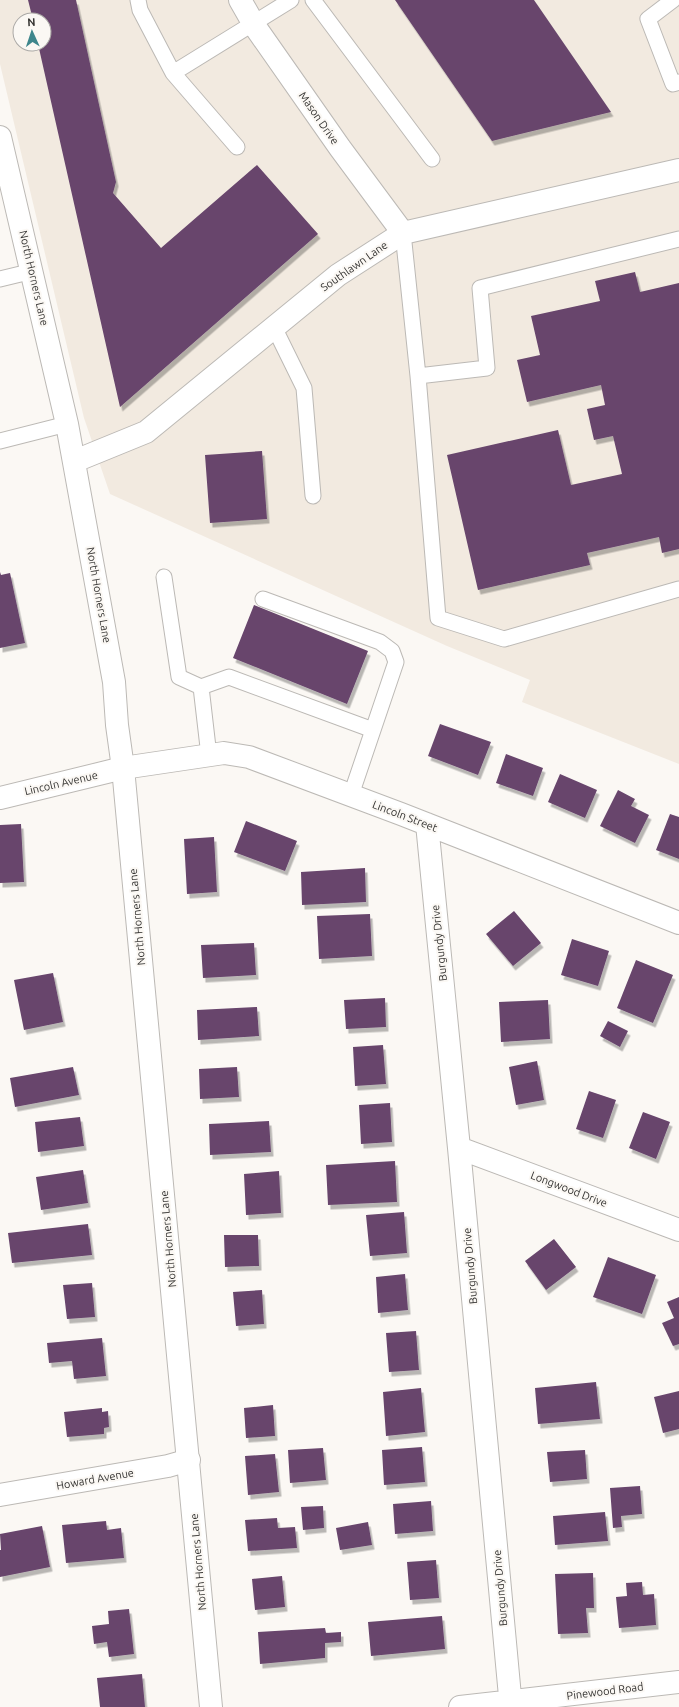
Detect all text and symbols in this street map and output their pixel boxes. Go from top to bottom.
north arrow [12,12,52,52]
text: N [27,16,36,28]
street label: Mason Drive [297,89,341,147]
street label: North Horners Lane [17,229,51,327]
street label: Southlawn Lane [318,239,390,293]
street label: North Horners Lane [85,546,113,644]
street label: Lincoln Avenue [23,769,99,797]
street label: Lincoln Street [371,798,440,834]
street label: North Horners Lane [127,868,147,966]
street label: Burgundy Drive [429,904,449,982]
street label: Longwood Drive [529,1169,609,1209]
street label: North Horners Lane [158,1190,178,1288]
street label: Burgundy Drive [461,1227,479,1305]
street label: Howard Avenue [55,1466,135,1492]
street label: North Horners Lane [188,1513,208,1611]
street label: Burgundy Drive [491,1549,509,1627]
street label: Pinewood Road [566,1680,644,1702]

